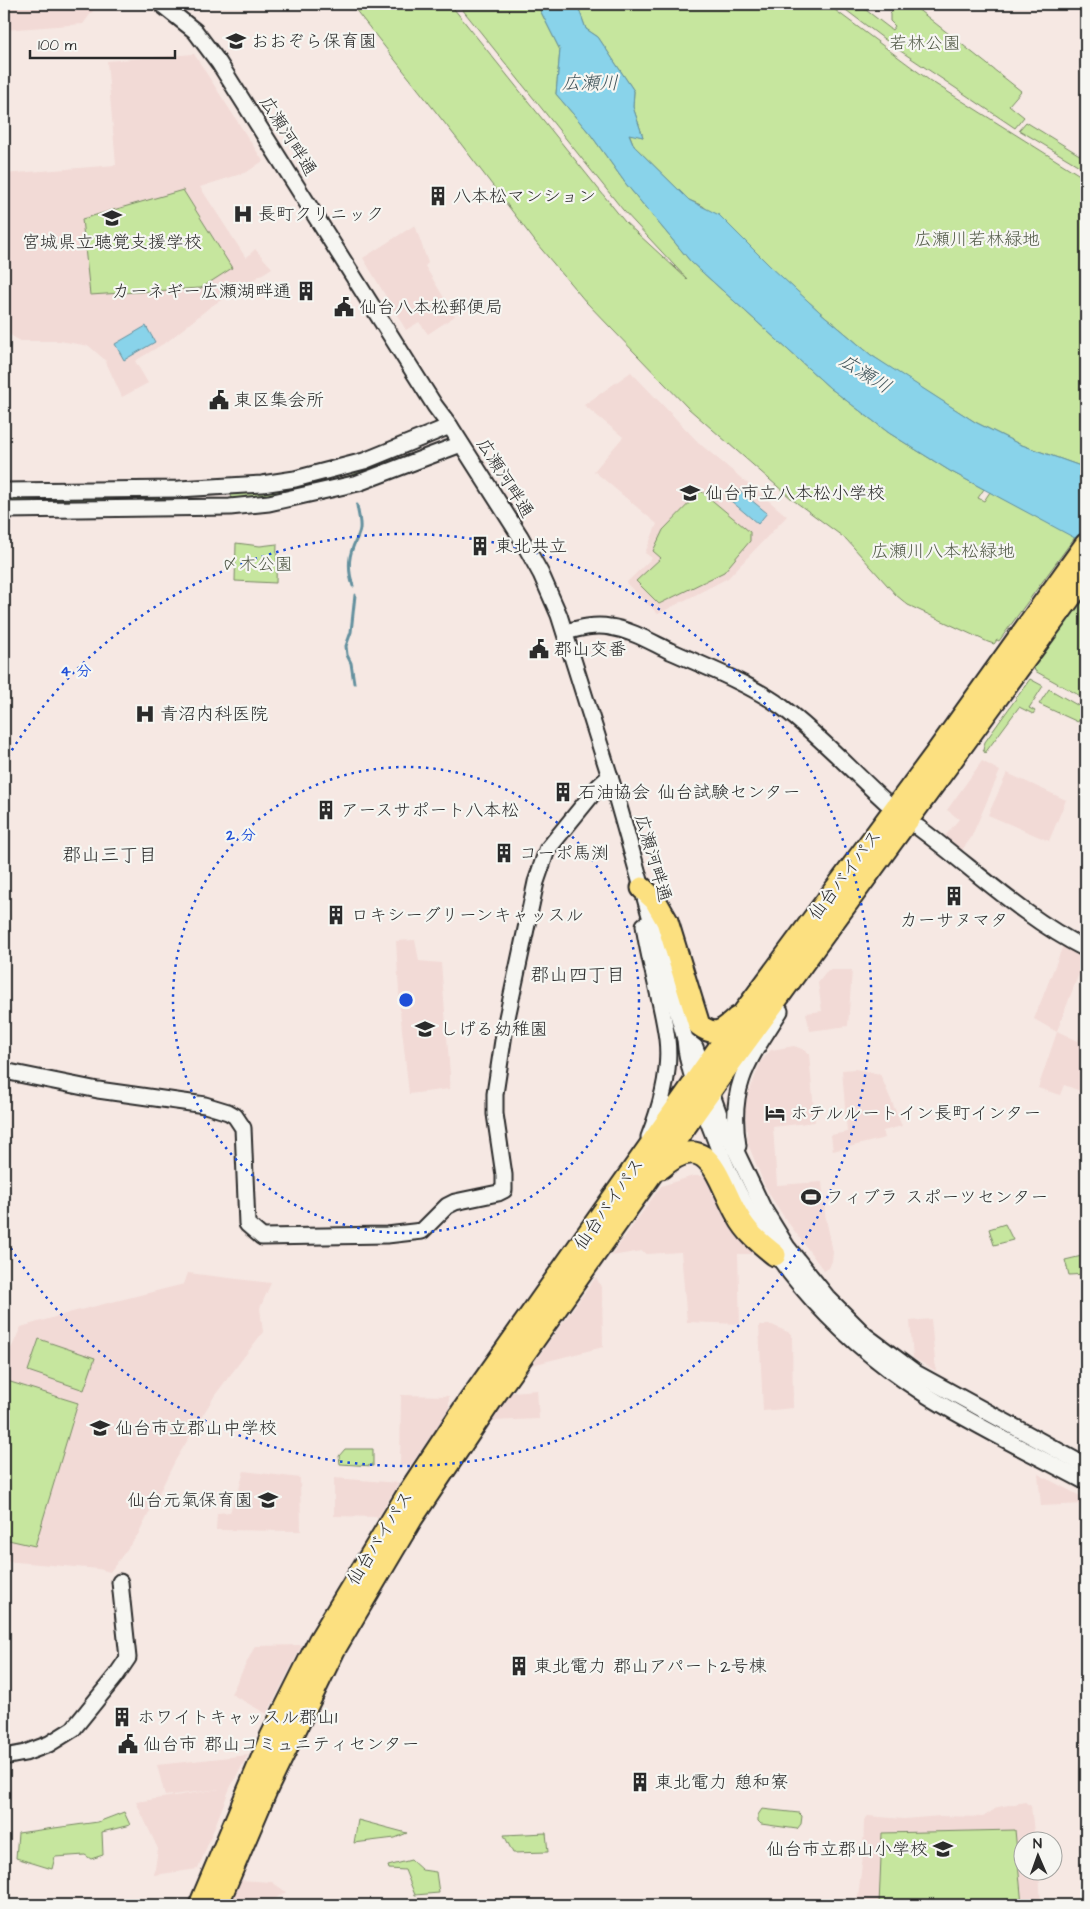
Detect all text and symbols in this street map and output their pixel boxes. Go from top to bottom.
scale bar [30,28,175,60]
place label: おおぞら保育園 [251,29,377,54]
school or university icon: おおぞら保育園 [225,30,247,52]
park label: 若林公園 [889,31,961,56]
text: 100 m [38,35,77,56]
water label: 広瀬川 [561,70,619,97]
street label: 広瀬河畔通 [254,91,322,181]
place label: 八本松マンション [453,184,596,209]
building icon: 八本松マンション [427,185,449,207]
place label: 長町クリニック [258,202,384,227]
hospital icon: 長町クリニック [232,203,254,225]
school or university icon: 宮城県立聴覚支援学校 [101,207,123,229]
park label: 広瀬川若林緑地 [914,227,1040,252]
place label: 宮城県立聴覚支援学校 [22,230,202,255]
place label: カーネギー広瀬湖畔通 [112,279,291,304]
building icon: カーネギー広瀬湖畔通 [295,280,317,302]
place label: 仙台八本松郵便局 [359,295,503,320]
public building icon: 仙台八本松郵便局 [333,296,355,318]
water label: 広瀬川 [834,347,896,401]
place label: 東区集会所 [234,388,324,413]
public building icon: 東区集会所 [208,389,230,411]
street label: 広瀬河畔通 [471,433,539,523]
place label: 仙台市立八本松小学校 [705,481,885,506]
school or university icon: 仙台市立八本松小学校 [679,482,701,504]
place label: 東北共立 [495,534,567,559]
building icon: 東北共立 [469,535,491,557]
park label: 広瀬川八本松緑地 [871,539,1015,564]
park label: 〆木公園 [221,552,293,577]
place label: 郡山交番 [554,637,626,662]
public building icon: 郡山交番 [528,638,550,660]
text: 4 分 [60,661,92,682]
place label: 青沼内科医院 [160,702,268,727]
hospital icon: 青沼内科医院 [134,703,156,725]
place label: 石油協会 仙台試験センター [578,780,801,805]
building icon: 石油協会 仙台試験センター [552,781,574,803]
place label: アースサポート八本松 [341,798,519,823]
building icon: アースサポート八本松 [315,799,337,821]
street label: 広瀬河畔通 [629,811,677,905]
street label: 仙台バイパス [803,824,887,926]
text: 2 分 [225,825,256,846]
place label: コーポ馬渕 [519,841,609,866]
district label: 郡山三丁目 [62,842,158,869]
building icon: コーポ馬渕 [493,842,515,864]
building icon: カーサヌマタ [943,885,965,907]
place label: ロキシーグリーンキャッスル [351,903,584,928]
building icon: ロキシーグリーンキャッスル [325,904,347,926]
place label: カーサヌマタ [900,908,1008,933]
district label: 郡山四丁目 [530,962,626,989]
centre of rings [397,991,415,1009]
place label: しげる幼稚園 [440,1017,548,1042]
school or university icon: しげる幼稚園 [414,1018,436,1040]
place label: ホテルルートイン長町インター [790,1101,1041,1126]
hotel icon: ホテルルートイン長町インター [764,1102,786,1124]
street label: 仙台バイパス [568,1153,650,1255]
place label: フィブラ スポーツセンター [826,1185,1048,1210]
sports icon: フィブラ スポーツセンター [800,1186,822,1208]
place label: 仙台市立郡山中学校 [115,1416,277,1441]
school or university icon: 仙台市立郡山中学校 [89,1417,111,1439]
street label: 仙台バイパス [341,1486,419,1590]
place label: 仙台元氣保育園 [127,1488,253,1513]
school or university icon: 仙台元氣保育園 [257,1489,279,1511]
place label: 東北電力 郡山アパート2号棟 [534,1654,766,1679]
building icon: 東北電力 郡山アパート2号棟 [508,1655,530,1677]
place label: ホワイトキャッスル郡山1 [137,1705,337,1730]
building icon: ホワイトキャッスル郡山1 [111,1706,133,1728]
place label: 仙台市 郡山コミュニティセンター [143,1732,420,1757]
public building icon: 仙台市 郡山コミュニティセンター [117,1733,139,1755]
place label: 東北電力 憩和寮 [655,1770,788,1795]
building icon: 東北電力 憩和寮 [629,1771,651,1793]
north arrow [1012,1832,1062,1882]
text: N [1033,1834,1043,1854]
place label: 仙台市立郡山小学校 [766,1837,928,1862]
school or university icon: 仙台市立郡山小学校 [932,1838,954,1860]

